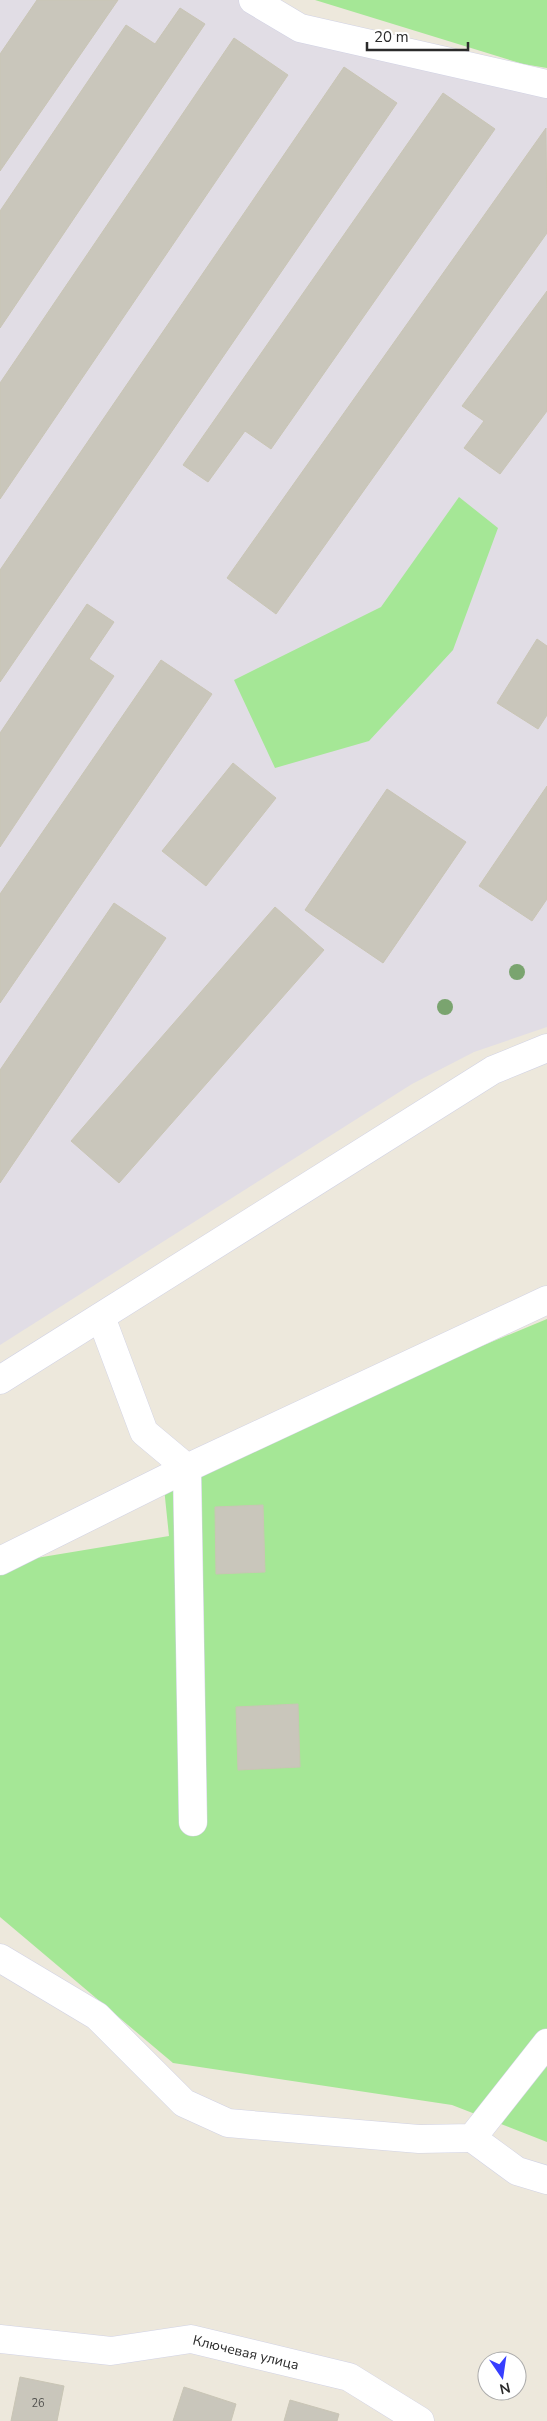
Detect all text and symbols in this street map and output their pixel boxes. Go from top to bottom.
scale bar [367,20,468,52]
text: 20 m [374,27,409,47]
street label: Ключевая улица [191,2331,301,2375]
north arrow [477,2351,527,2401]
text: N [498,2378,512,2399]
house number: 26 [31,2396,45,2411]

